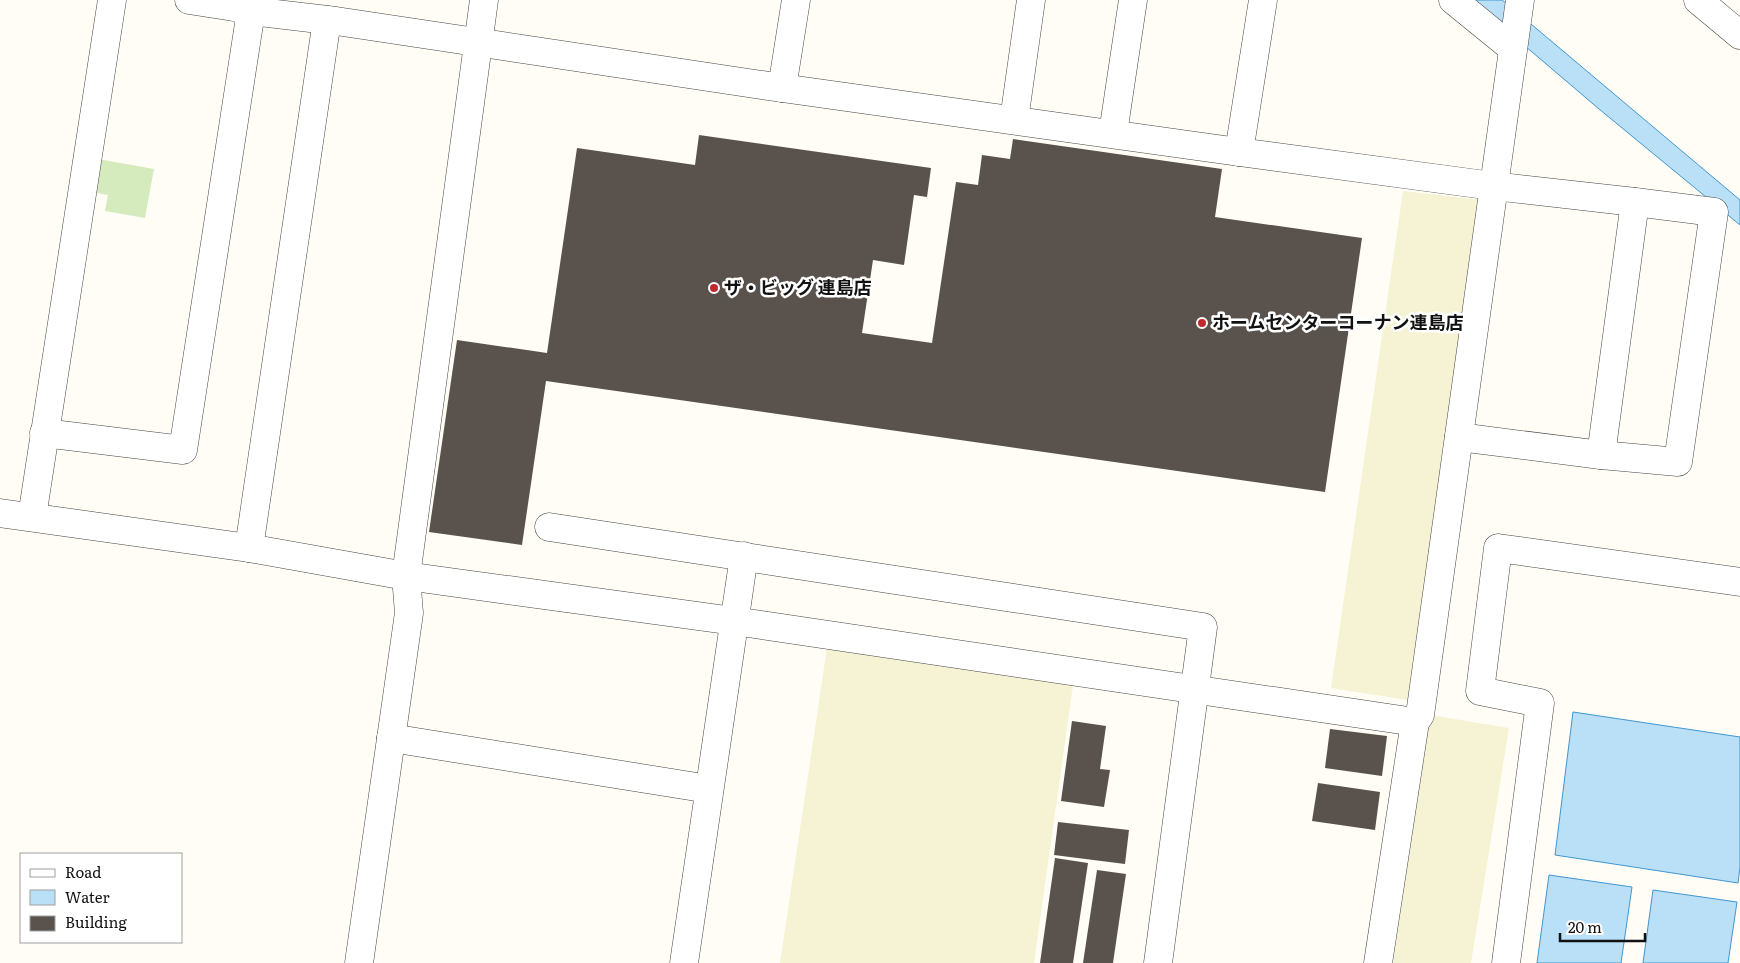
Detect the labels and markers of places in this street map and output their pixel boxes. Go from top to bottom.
place label: ザ・ビッグ 連島店 [724,273,872,300]
marker: ザ・ビッグ 連島店 [708,282,720,294]
place label: ホームセンターコーナン連島店 [1212,308,1463,335]
marker: ホームセンターコーナン連島店 [1196,317,1208,329]

